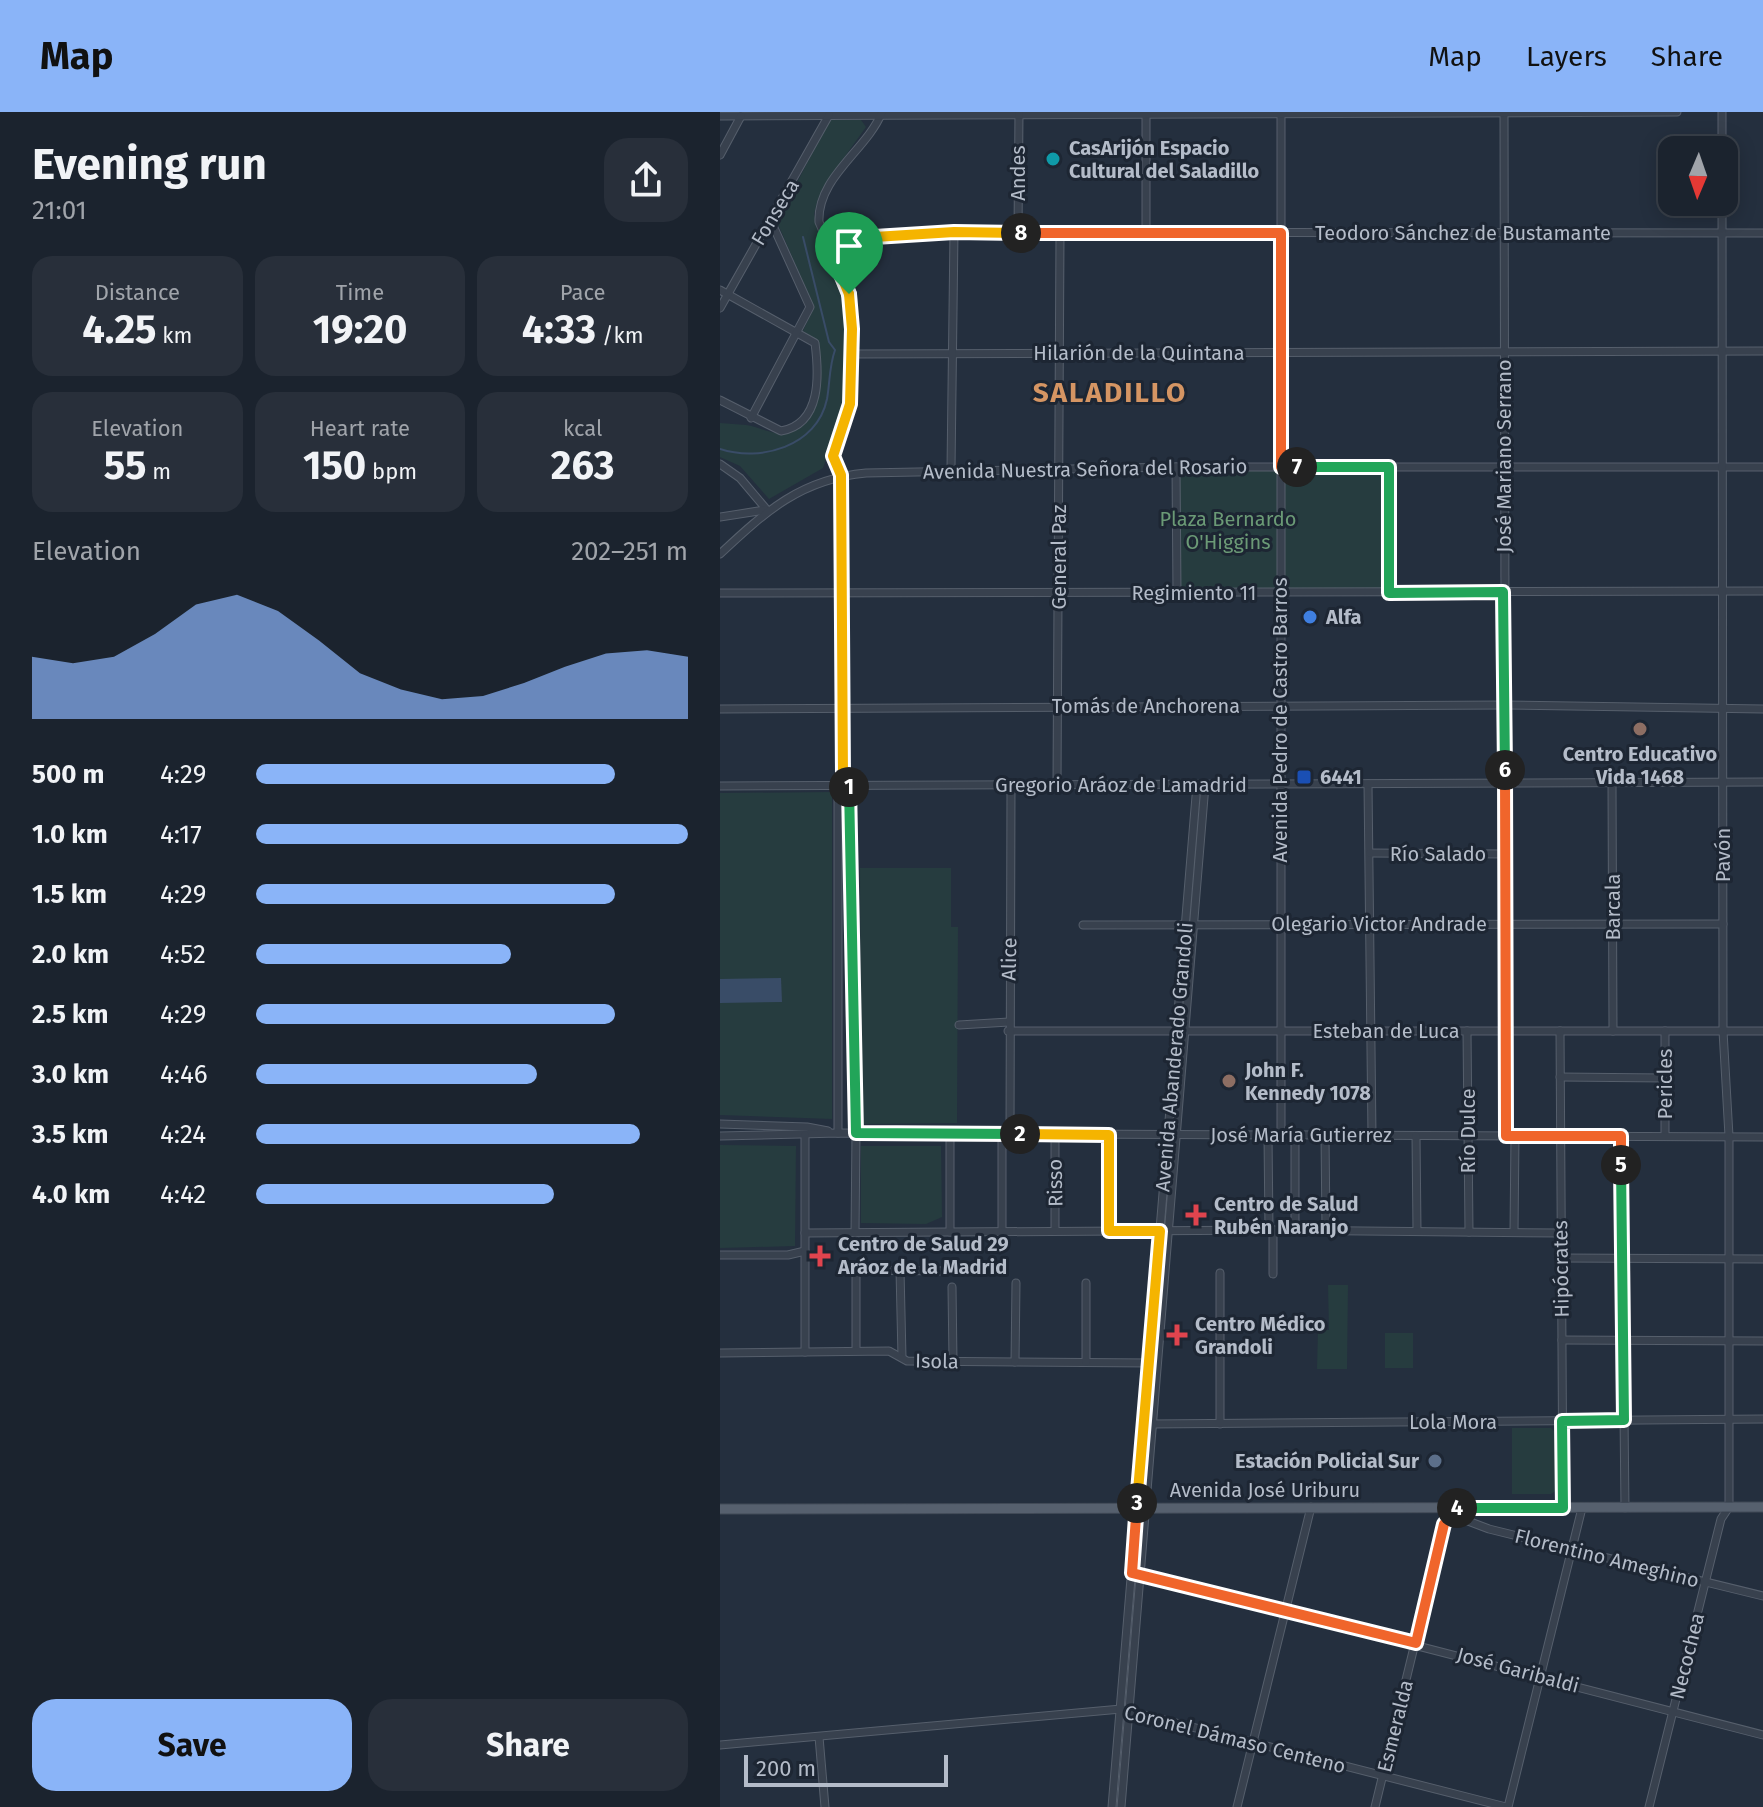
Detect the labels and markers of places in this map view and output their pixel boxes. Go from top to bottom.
place label: CasArijón Espacio Cultural del Saladillo [1069,136,1260,183]
marker: CasArijón Espacio Cultural del Saladillo [1044,150,1062,168]
pin [815,212,883,294]
pin: 8 [1001,213,1041,253]
pin: 7 [1277,447,1317,487]
place label: Alfa [1325,605,1361,629]
marker: Alfa [1301,608,1319,626]
marker: Centro Educativo Vida 1468 [1631,720,1649,738]
place label: Centro Educativo Vida 1468 [1563,742,1717,789]
pin: 6 [1485,750,1525,790]
place label: 6441 [1320,765,1362,789]
pin: 1 [829,767,869,807]
marker: 6441 [1295,768,1313,786]
place label: John F. Kennedy 1078 [1244,1058,1371,1105]
marker: John F. Kennedy 1078 [1220,1072,1238,1090]
pin: 2 [1000,1114,1040,1154]
pin: 5 [1601,1145,1641,1185]
place label: Centro de Salud Rubén Naranjo [1214,1192,1359,1239]
marker: Centro de Salud Rubén Naranjo [1185,1204,1207,1226]
place label: Centro de Salud 29 Aráoz de la Madrid [837,1232,1009,1279]
marker: Centro de Salud 29 Aráoz de la Madrid [809,1245,831,1267]
place label: Centro Médico Grandoli [1195,1312,1326,1359]
marker: Centro Médico Grandoli [1166,1324,1188,1346]
place label: Estación Policial Sur [1235,1449,1420,1473]
marker: Estación Policial Sur [1426,1452,1444,1470]
pin: 3 [1117,1483,1157,1523]
pin: 4 [1437,1488,1477,1528]

